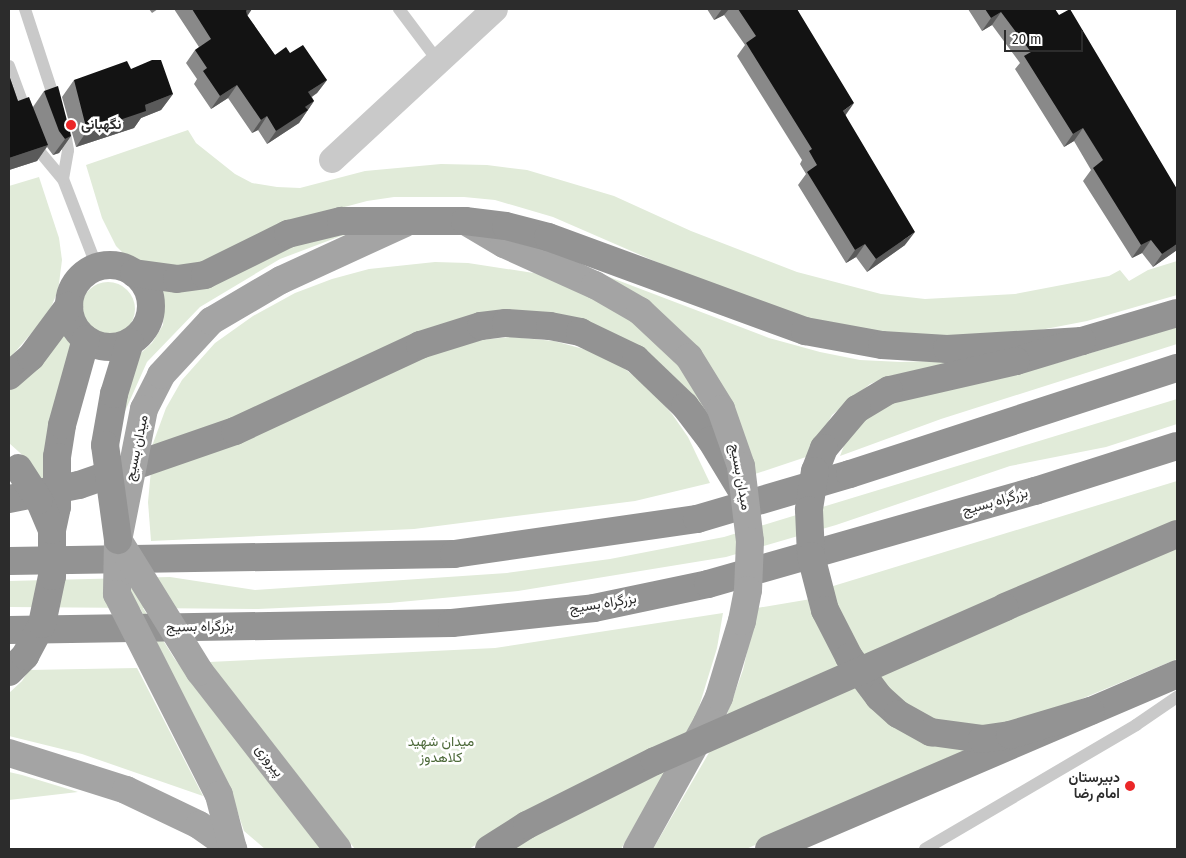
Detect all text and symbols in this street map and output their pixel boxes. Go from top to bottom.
scale bar [1006,20,1085,52]
text: 20 m [1012,30,1042,48]
place label: نگهبانی [81,117,121,133]
marker: نگهبانی [65,119,77,131]
street label: میدان بسیج [122,413,152,483]
street label: میدان بسیج [726,442,754,512]
street label: بزرگراه بسیج [960,485,1030,519]
street label: بزرگراه بسیج [568,590,638,618]
street label: بزرگراه بسیج [166,618,234,636]
park label: میدان شهید کلاهدوز [408,734,474,766]
street label: پیروزی [251,741,287,781]
place label: دبیرستان امام رضا [1069,770,1120,802]
marker: دبیرستان امام رضا [1124,780,1136,792]

